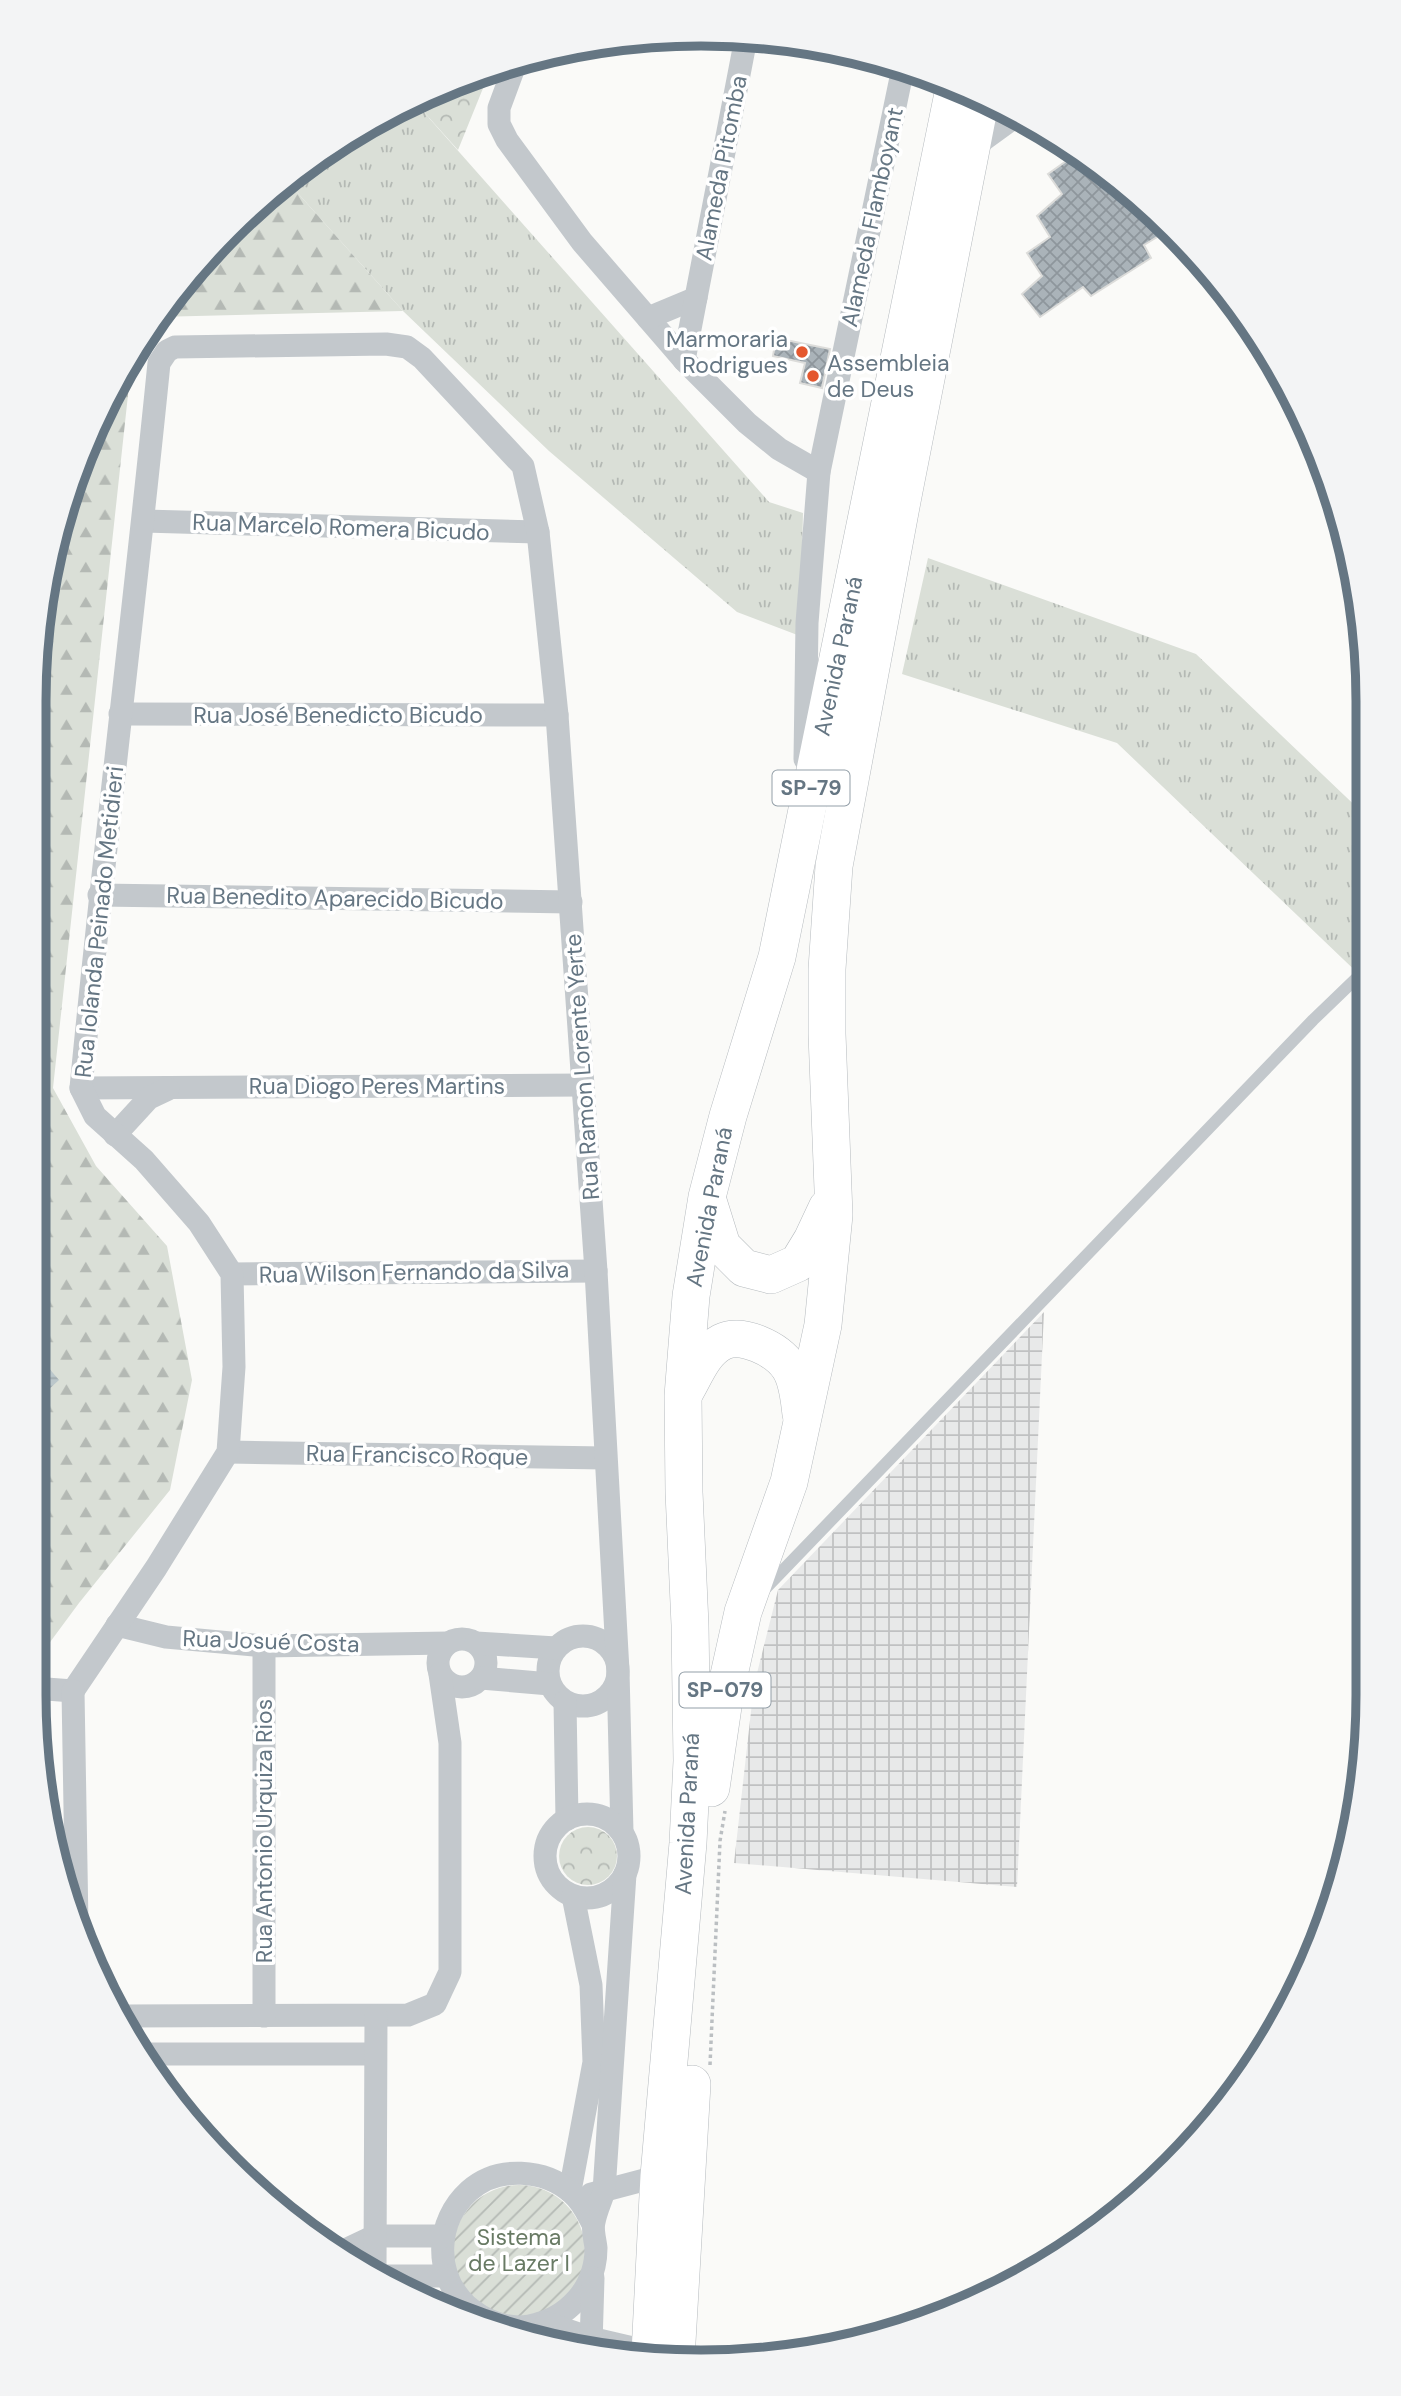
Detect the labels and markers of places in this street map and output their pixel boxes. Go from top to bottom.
place label: Marmoraria Rodrigues [666,324,788,380]
marker: Marmoraria Rodrigues [794,344,810,360]
place label: Assembleia de Deus [827,348,950,404]
marker: Assembleia de Deus [805,368,821,384]

